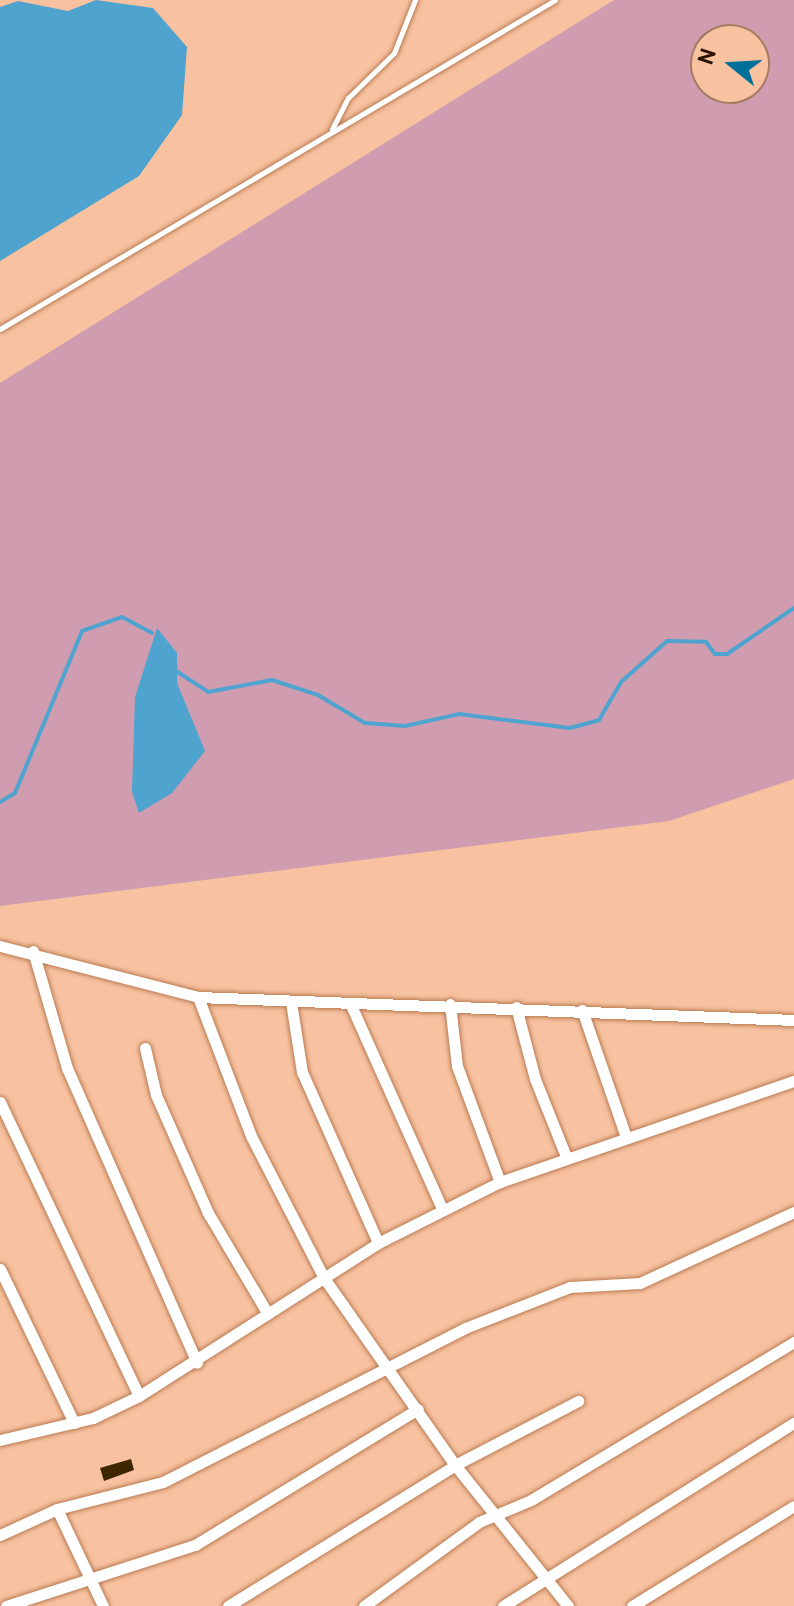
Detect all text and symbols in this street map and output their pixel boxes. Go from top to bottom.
north arrow [690,24,770,104]
text: N [693,45,724,69]

